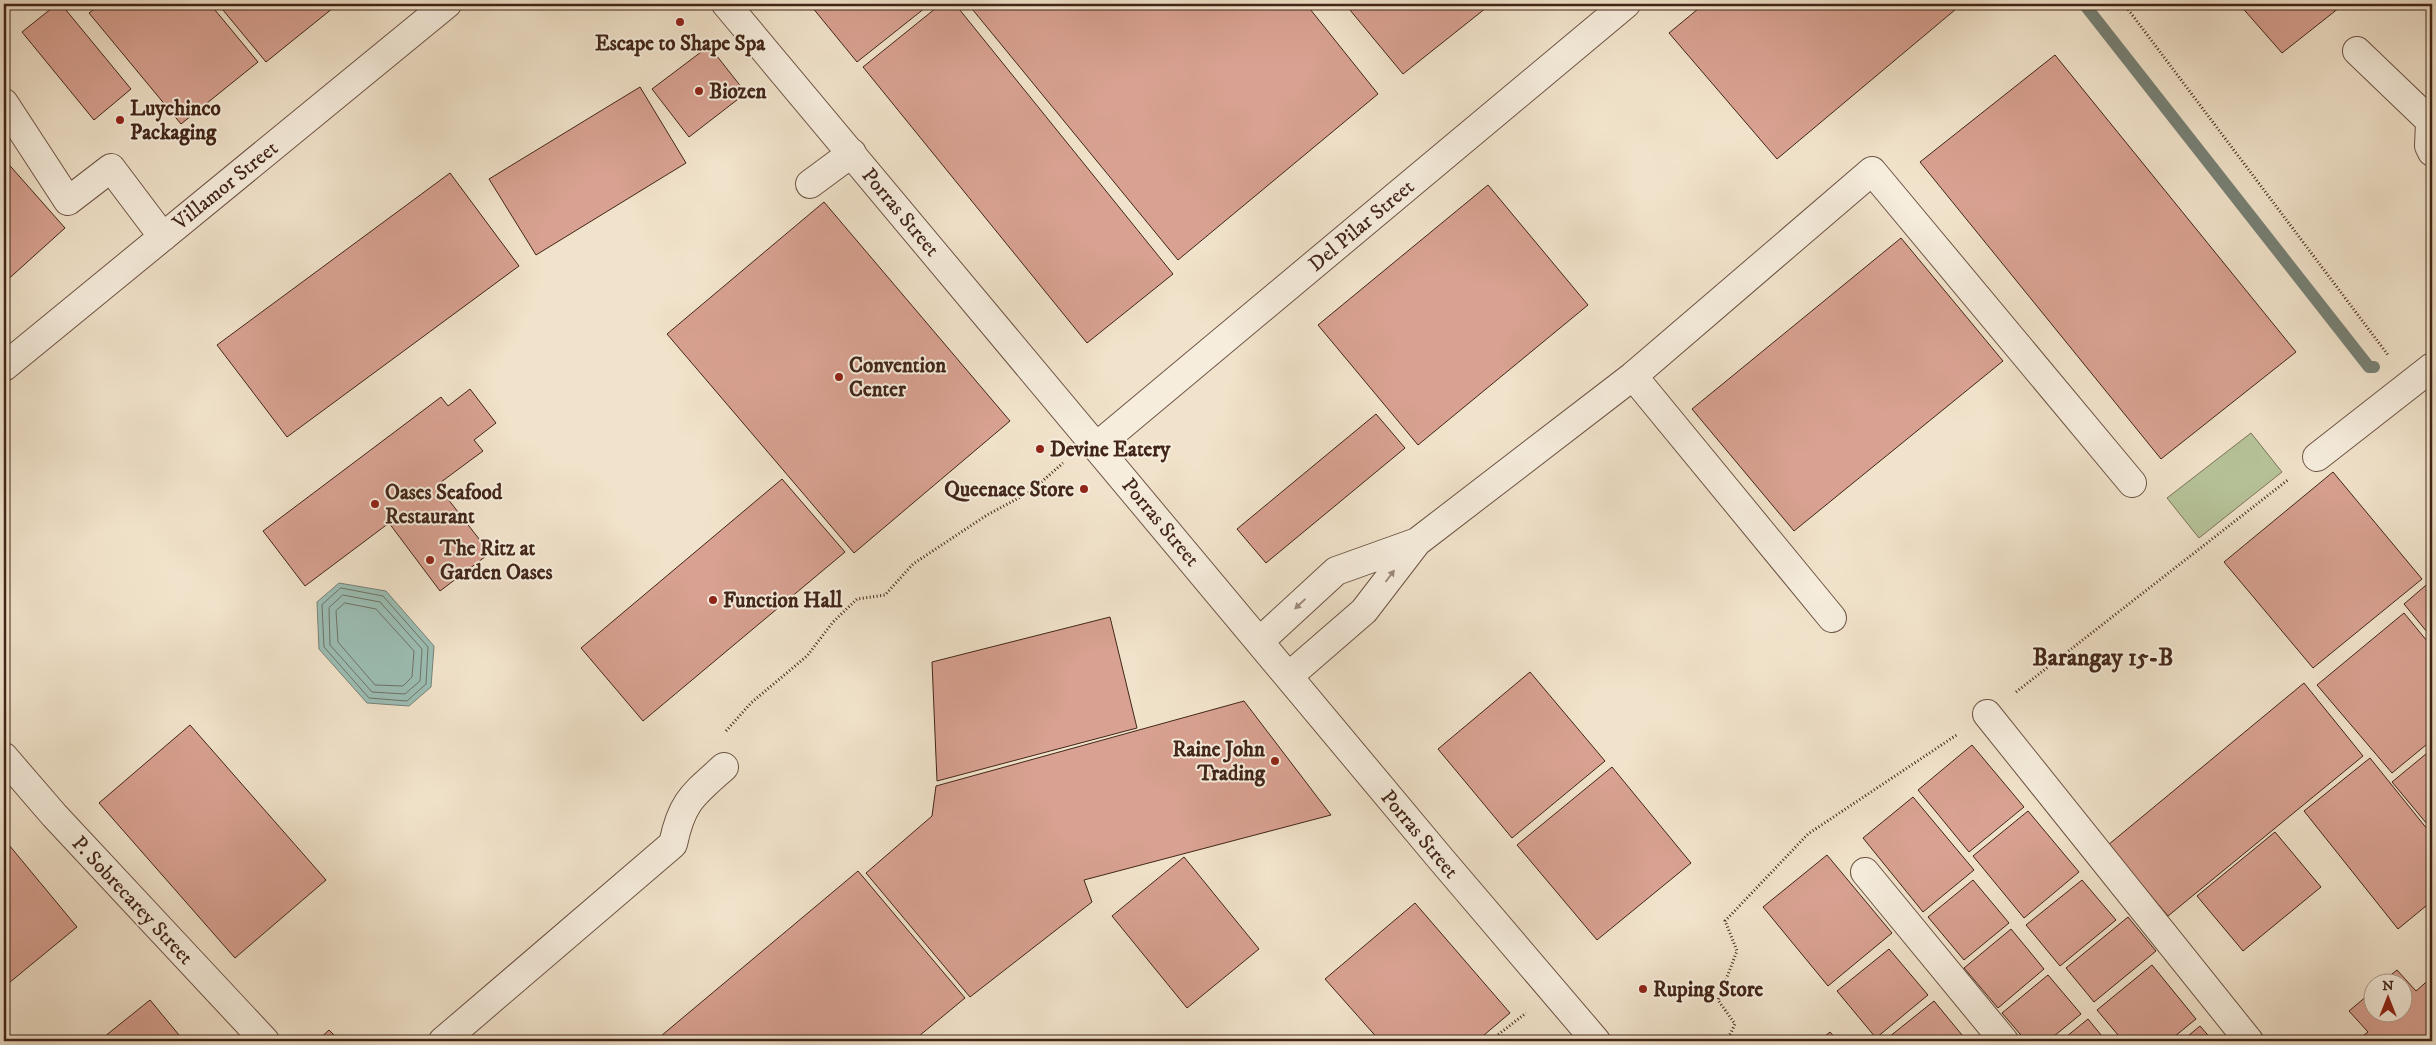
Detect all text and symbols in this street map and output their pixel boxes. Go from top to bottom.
marker: Escape to Shape Spa [674,16,686,28]
place label: Escape to Shape Spa [595,31,766,57]
place label: Biozen [709,79,768,105]
marker: Biozen [693,85,705,97]
place label: Luychinco Packaging [130,96,221,146]
marker: Luychinco Packaging [114,114,126,126]
street label: Villamor Street [167,135,284,237]
street label: Porras Street [856,163,945,262]
street label: Del Pilar Street [1304,174,1420,277]
place label: Convention Center [849,353,947,403]
marker: Convention Center [833,371,845,383]
place label: Devine Eatery [1050,437,1171,463]
marker: Devine Eatery [1034,443,1046,455]
street label: Porras Street [1116,473,1205,572]
place label: Queenace Store [944,477,1074,503]
place label: Oases Seafood Restaurant [385,480,503,530]
marker: Queenace Store [1078,483,1090,495]
marker: Oases Seafood Restaurant [369,498,381,510]
place label: The Ritz at Garden Oases [439,536,553,586]
marker: The Ritz at Garden Oases [424,554,436,566]
one-way arrow [1385,570,1396,583]
place label: Function Hall [723,588,843,614]
marker: Function Hall [707,594,719,606]
one-way arrow [1294,598,1306,610]
district label: Barangay 15-B [2033,643,2173,673]
place label: Raine John Trading [1173,737,1266,787]
marker: Raine John Trading [1269,755,1281,767]
street label: Porras Street [1375,785,1464,884]
street label: P. Sobrecarey Street [66,831,199,971]
north arrow [2364,972,2414,1022]
place label: Ruping Store [1653,977,1763,1003]
text: N [2382,977,2394,995]
marker: Ruping Store [1637,983,1649,995]

